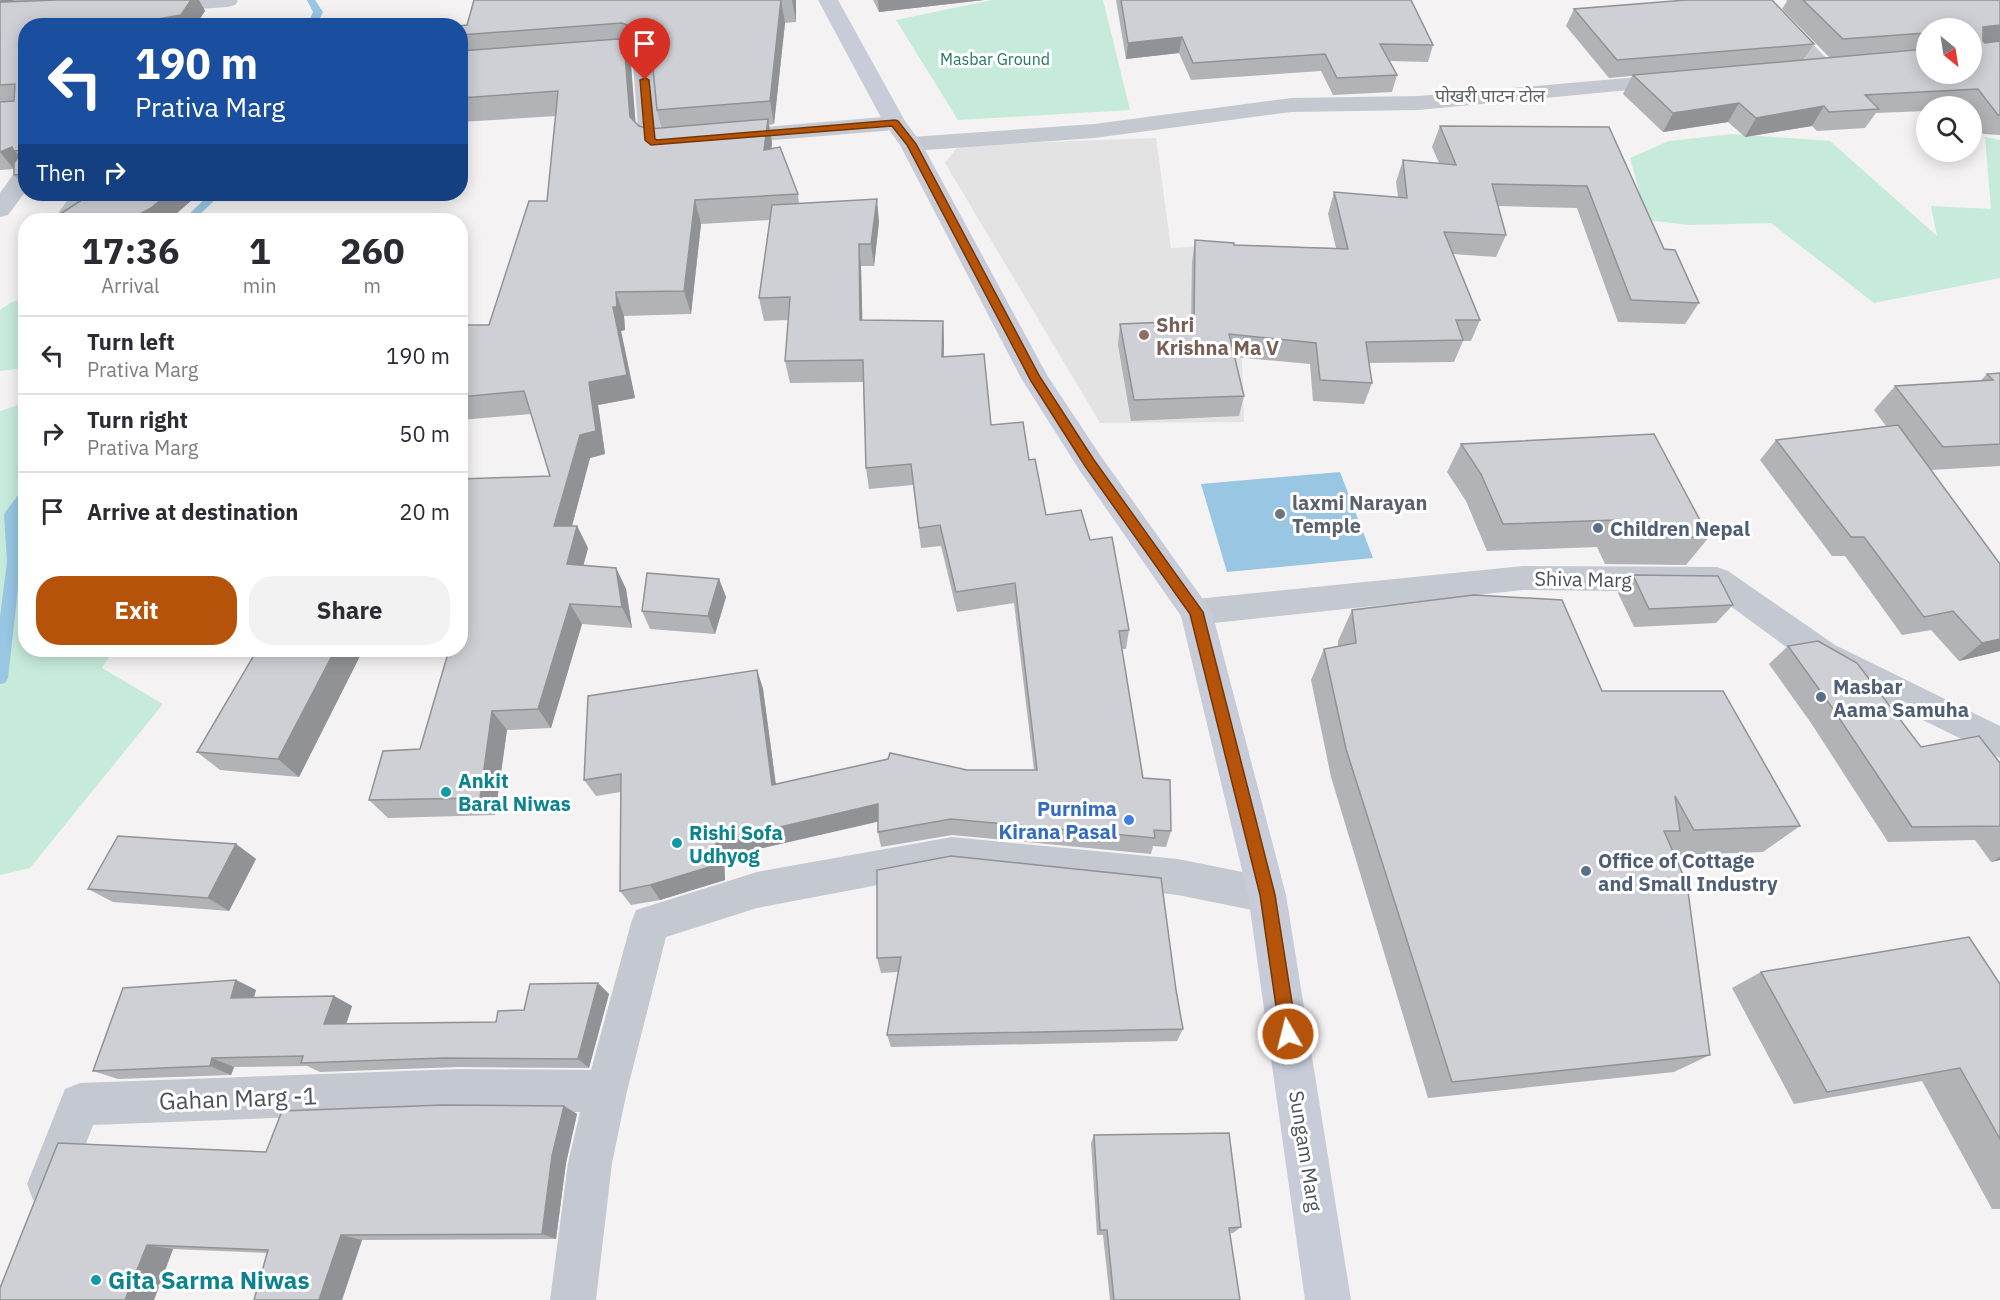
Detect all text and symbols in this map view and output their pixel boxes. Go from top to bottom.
pin [619,18,670,80]
north arrow [1916,18,1982,84]
map controls [1916,18,1982,162]
icon: arrive [628,27,661,60]
text: 190 m [135,36,258,91]
icon: left [36,42,114,120]
park label: Masbar Ground [940,49,1050,69]
district label: पोखरी पाटन टोल [1435,84,1546,107]
text: Prativa Marg [135,89,285,124]
button: search [1916,96,1982,162]
icon: right [98,156,131,189]
text: Then [36,158,86,187]
text: 17:36 [81,227,180,274]
text: 1 [249,227,271,274]
text: 260 [340,227,405,274]
text: Arrival [101,272,160,299]
text: min [243,272,277,299]
text: m [364,272,381,299]
place label: Shri Krishna Ma V [1156,311,1279,361]
text: Turn left [87,327,175,356]
marker: Shri Krishna Ma V [1137,328,1151,342]
icon: left [36,339,69,372]
text: 190 m [386,341,450,370]
text: Prativa Marg [87,356,198,383]
text: Turn right [87,405,188,434]
icon: right [36,417,69,450]
text: 50 m [399,419,450,448]
text: Prativa Marg [87,434,198,461]
place label: laxmi Narayan Temple [1292,489,1428,539]
icon: arrive [36,495,69,528]
text: Arrive at destination [87,497,298,526]
text: 20 m [399,497,450,526]
marker: laxmi Narayan Temple [1273,507,1287,521]
place label: Children Nepal [1610,515,1750,542]
marker: Children Nepal [1591,521,1605,535]
street label: Shiva Marg [1534,565,1632,593]
button: Exit [36,576,237,645]
button: Share [249,576,450,645]
place label: Masbar Aama Samuha [1833,673,1969,723]
marker: Masbar Aama Samuha [1814,690,1828,704]
place label: Ankit Baral Niwas [458,767,571,817]
marker: Ankit Baral Niwas [439,785,453,799]
place label: Purnima Kirana Pasal [998,795,1117,845]
marker: Purnima Kirana Pasal [1122,813,1136,827]
place label: Rishi Sofa Udhyog [689,819,783,869]
marker: Rishi Sofa Udhyog [670,836,684,850]
place label: Office of Cottage and Small Industry [1598,847,1778,897]
marker: Office of Cottage and Small Industry [1579,864,1593,878]
position arrow [1256,1002,1320,1066]
street label: Gahan Marg -1 [158,1079,318,1117]
street label: Sungam Marg [1283,1089,1329,1214]
place label: Gita Sarma Niwas [108,1264,310,1296]
marker: Gita Sarma Niwas [89,1273,103,1287]

